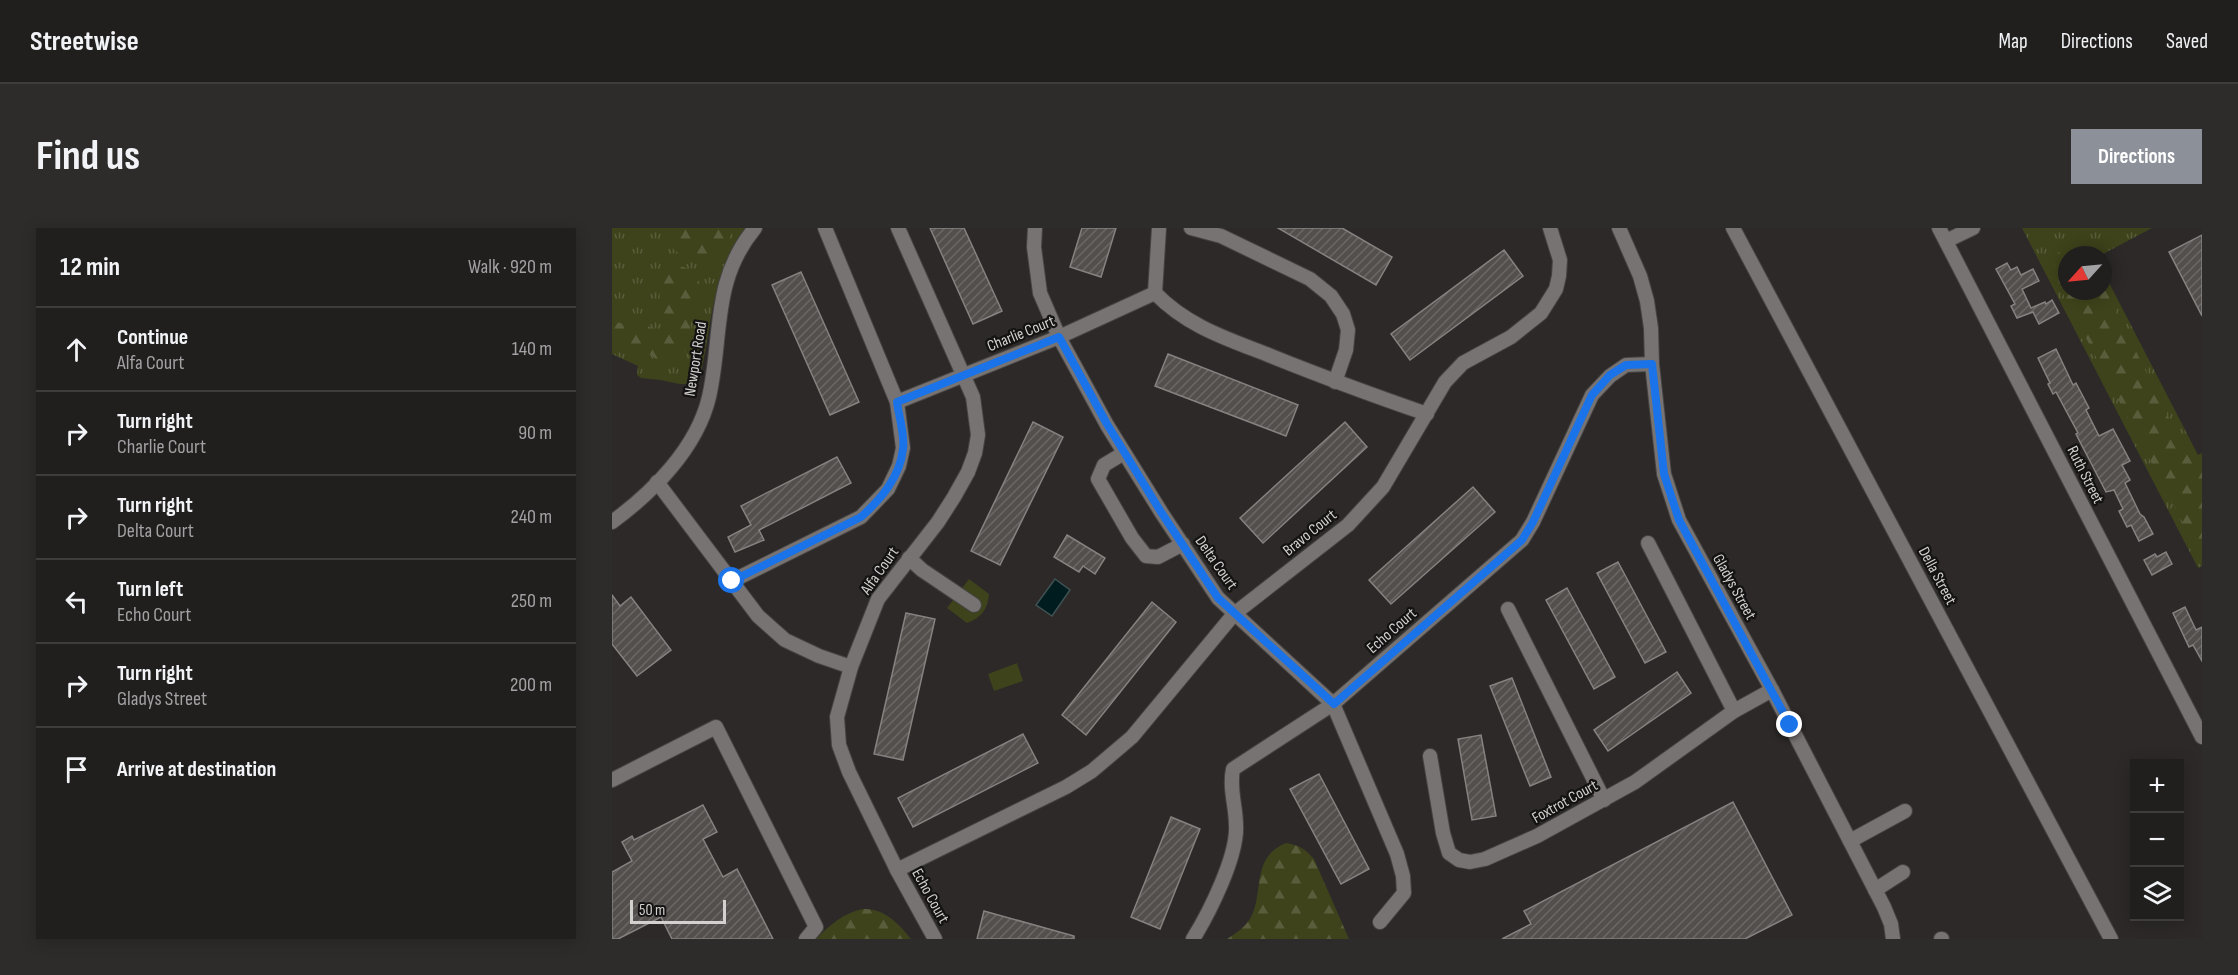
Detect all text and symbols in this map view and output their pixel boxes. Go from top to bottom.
text: Streetwise [30,25,139,58]
text: Map [1998,29,2028,54]
text: Directions [2061,29,2133,54]
text: Saved [2166,29,2208,54]
button: Directions [2071,129,2202,184]
text: Find us [36,131,140,182]
north arrow [2058,246,2112,300]
text: 12 min [60,252,120,283]
text: Walk · 920 m [468,255,552,279]
street label: Charlie Court [984,312,1058,356]
street label: Newport Road [681,320,711,398]
text: Continue [117,324,188,351]
icon: ahead [60,333,93,366]
text: 140 m [512,337,552,361]
text: Alfa Court [117,351,184,375]
text: Turn right [117,408,193,435]
icon: right [60,417,93,450]
text: 90 m [518,421,552,445]
text: Charlie Court [117,435,206,459]
street label: Ruth Street [2062,443,2108,507]
text: Turn right [117,492,193,519]
icon: right [60,501,93,534]
text: 240 m [511,505,552,529]
street label: Bravo Court [1279,506,1341,560]
text: Delta Court [117,519,194,543]
street label: Delta Court [1191,532,1241,594]
street label: Alfa Court [856,543,903,599]
street label: Della Street [1914,544,1960,608]
street label: Gladys Street [1708,551,1760,623]
route start [718,567,744,593]
text: Turn left [117,576,183,603]
icon: left [60,585,93,618]
text: 250 m [511,589,552,613]
text: Echo Court [117,603,191,627]
street label: Echo Court [1363,604,1421,658]
text: Turn right [117,660,193,687]
icon: right [60,669,93,702]
text: 200 m [510,673,552,697]
text: Gladys Street [117,687,207,711]
route end [1776,711,1802,737]
icon: arrive [60,753,93,786]
text: Arrive at destination [117,756,276,783]
map controls [2130,759,2184,921]
button: + [2130,759,2184,813]
street label: Foxtrot Court [1529,776,1601,828]
button: − [2130,813,2184,867]
street label: Echo Court [907,865,953,927]
button: layers [2130,867,2184,921]
scale bar [630,897,726,924]
text: 50 m [639,901,665,920]

